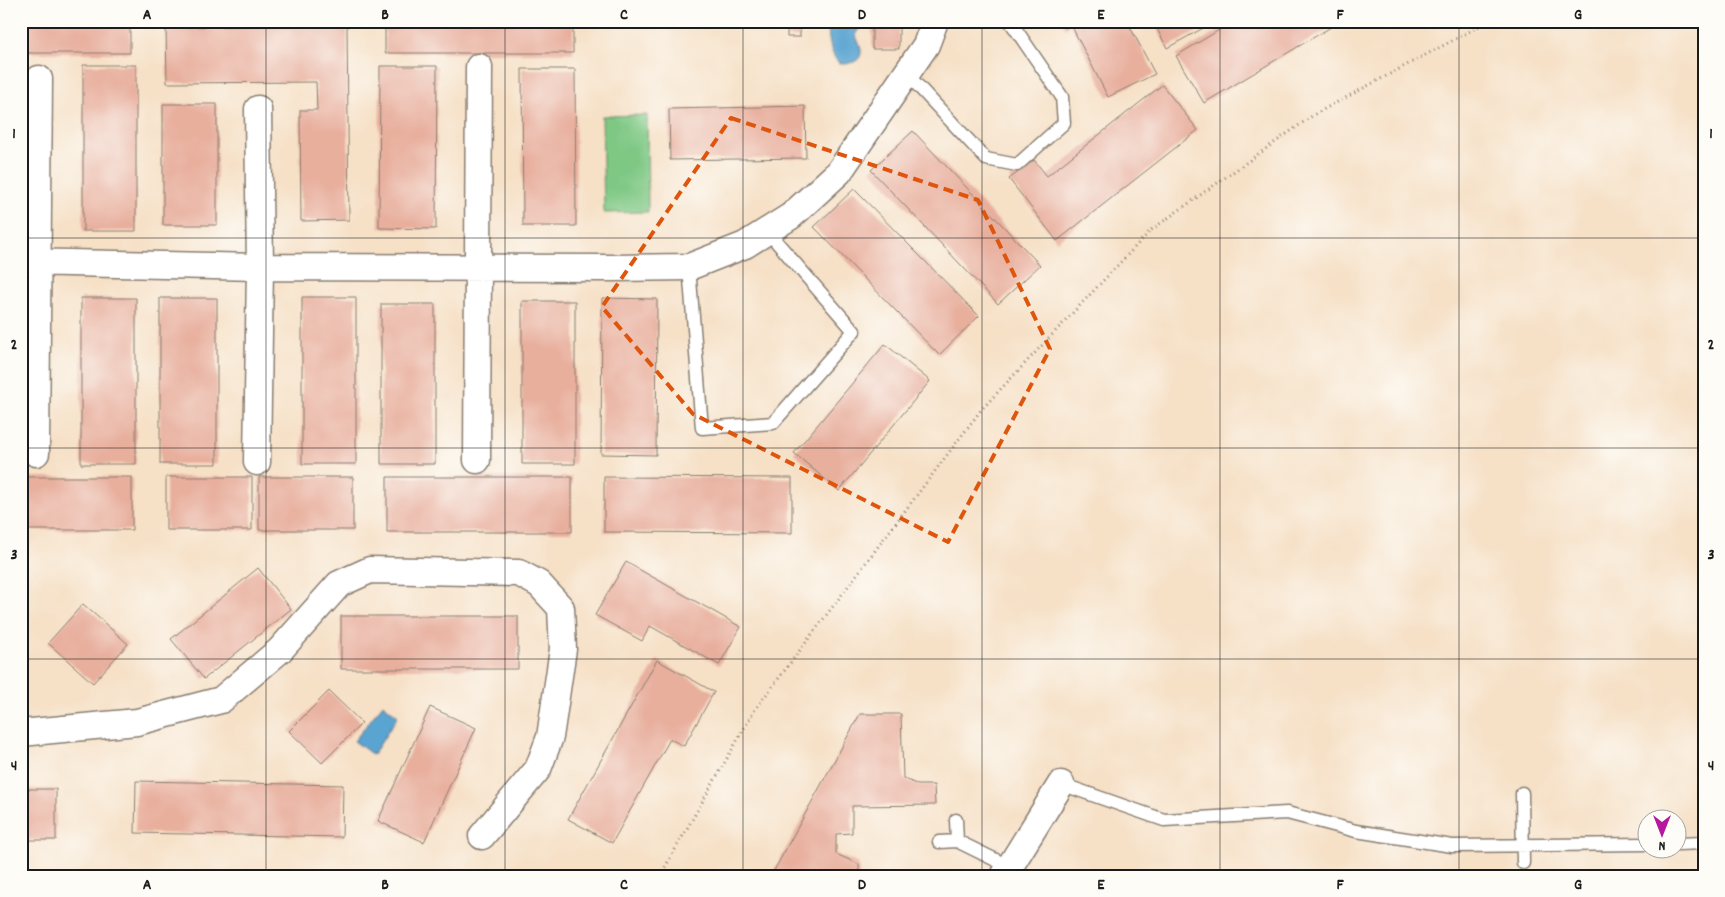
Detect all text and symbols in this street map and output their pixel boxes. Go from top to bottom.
text: A [143,4,152,27]
text: B [381,4,389,27]
text: C [620,4,628,27]
text: D [858,4,867,27]
text: E [1097,4,1105,27]
text: F [1336,4,1344,27]
text: G [1574,4,1582,27]
text: 1 [12,123,16,146]
text: 1 [1709,123,1713,146]
text: 2 [11,334,18,357]
text: 2 [1708,334,1715,357]
text: 3 [10,544,18,567]
text: 3 [1707,544,1715,567]
text: 4 [11,755,17,778]
text: 4 [1708,755,1714,778]
north arrow [1638,810,1688,860]
text: N [1658,835,1665,855]
text: A [143,874,152,897]
text: B [381,874,389,897]
text: C [620,874,628,897]
text: D [858,874,867,897]
text: E [1097,874,1105,897]
text: F [1336,874,1344,897]
text: G [1574,874,1582,897]

